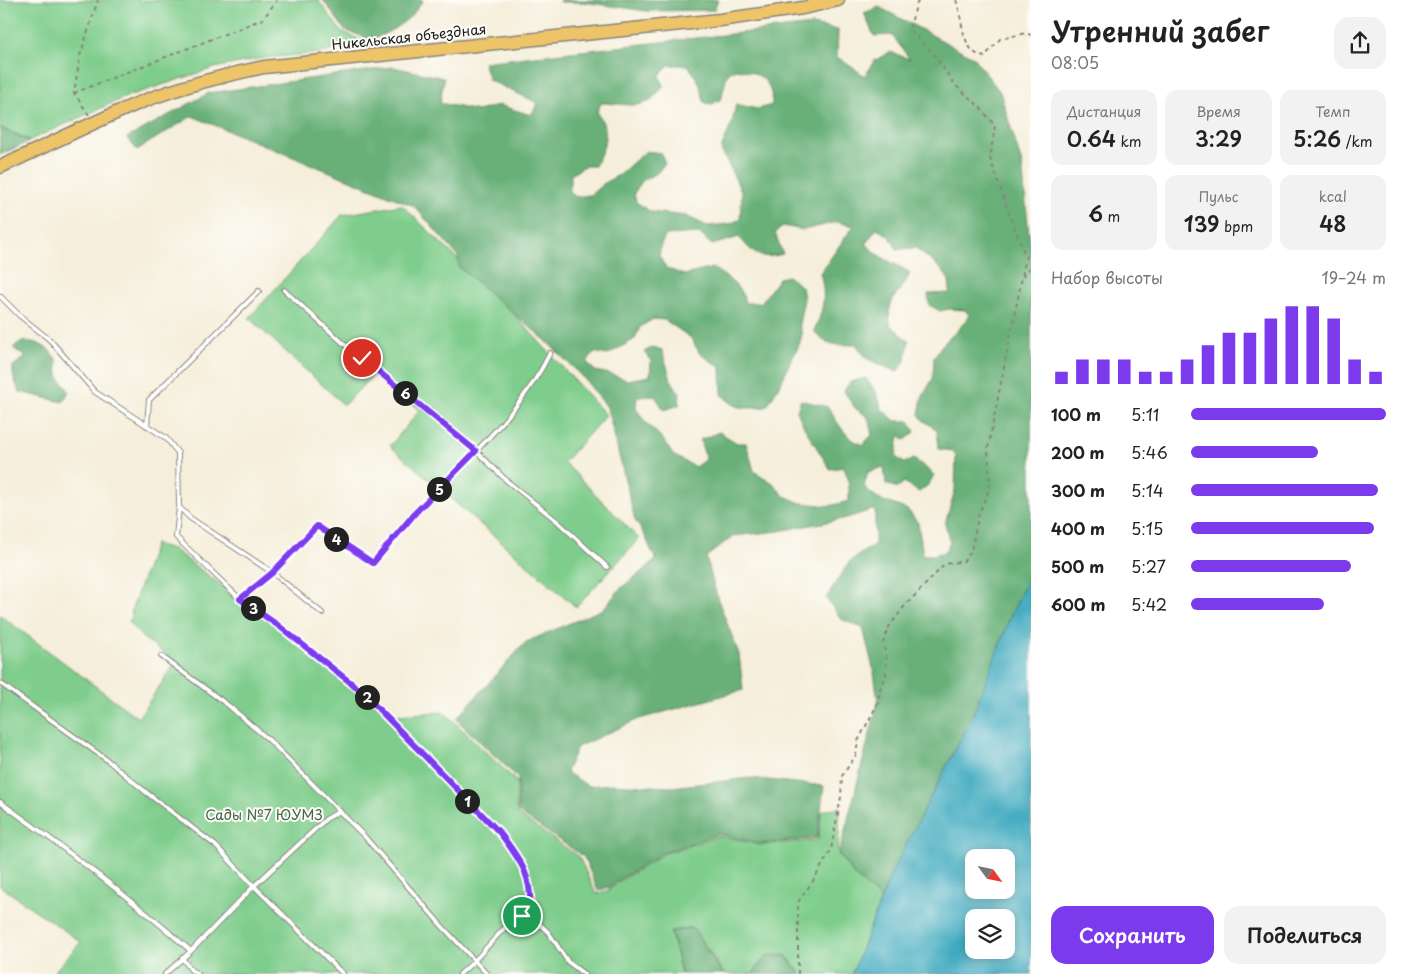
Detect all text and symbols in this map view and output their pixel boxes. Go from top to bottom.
text: Утренний забег [1051,9,1269,52]
button: share [1334,17,1386,69]
street label: Никельская объездная [331,18,487,55]
text: 08:05 [1051,50,1099,74]
text: Дистанция [1067,101,1141,122]
text: Время [1196,101,1241,122]
text: Темп [1315,101,1351,122]
text: 0.64 [1067,122,1116,154]
text: 3:29 [1195,122,1242,154]
text: 5:26 [1293,122,1341,154]
text: km [1116,131,1142,152]
text: /km [1341,131,1373,152]
text: Пульс [1199,186,1238,207]
text: kcal [1319,186,1347,207]
text: 6 [1088,197,1103,229]
text: m [1103,206,1120,227]
text: 139 [1184,207,1220,239]
text: 48 [1319,207,1346,239]
text: bpm [1220,216,1253,237]
text: Набор высоты [1051,265,1163,289]
text: 19–24 m [1321,265,1386,289]
pin [341,337,383,379]
icon: check [348,344,376,372]
pin: 6 [392,380,418,406]
text: 6 [401,383,410,404]
text: 100 m [1051,402,1101,426]
text: 5:11 [1131,402,1159,426]
text: 200 m [1051,440,1105,464]
text: 5:46 [1131,440,1168,464]
pin: 5 [426,476,452,502]
text: 300 m [1051,478,1105,502]
text: 5:14 [1131,478,1164,502]
text: 5 [435,479,444,500]
text: 400 m [1051,516,1105,540]
text: 5:15 [1131,516,1163,540]
pin: 4 [324,526,348,552]
text: 4 [332,529,341,550]
text: 500 m [1051,554,1104,578]
text: 5:27 [1131,554,1166,578]
text: 600 m [1051,592,1105,616]
text: 5:42 [1131,592,1167,616]
pin: 3 [240,596,266,620]
text: 3 [249,598,258,619]
pin: 2 [354,684,380,710]
text: 2 [363,687,372,708]
pin: 1 [454,788,480,814]
text: 1 [464,791,471,812]
park label: Сады №7 ЮУМЗ [205,804,323,825]
north arrow [965,849,1015,899]
map controls [965,849,1015,959]
pin [501,895,543,937]
icon: arrive [508,902,536,930]
button: Сохранить [1051,906,1214,964]
button: Поделиться [1224,906,1386,964]
button: layers [965,909,1015,959]

